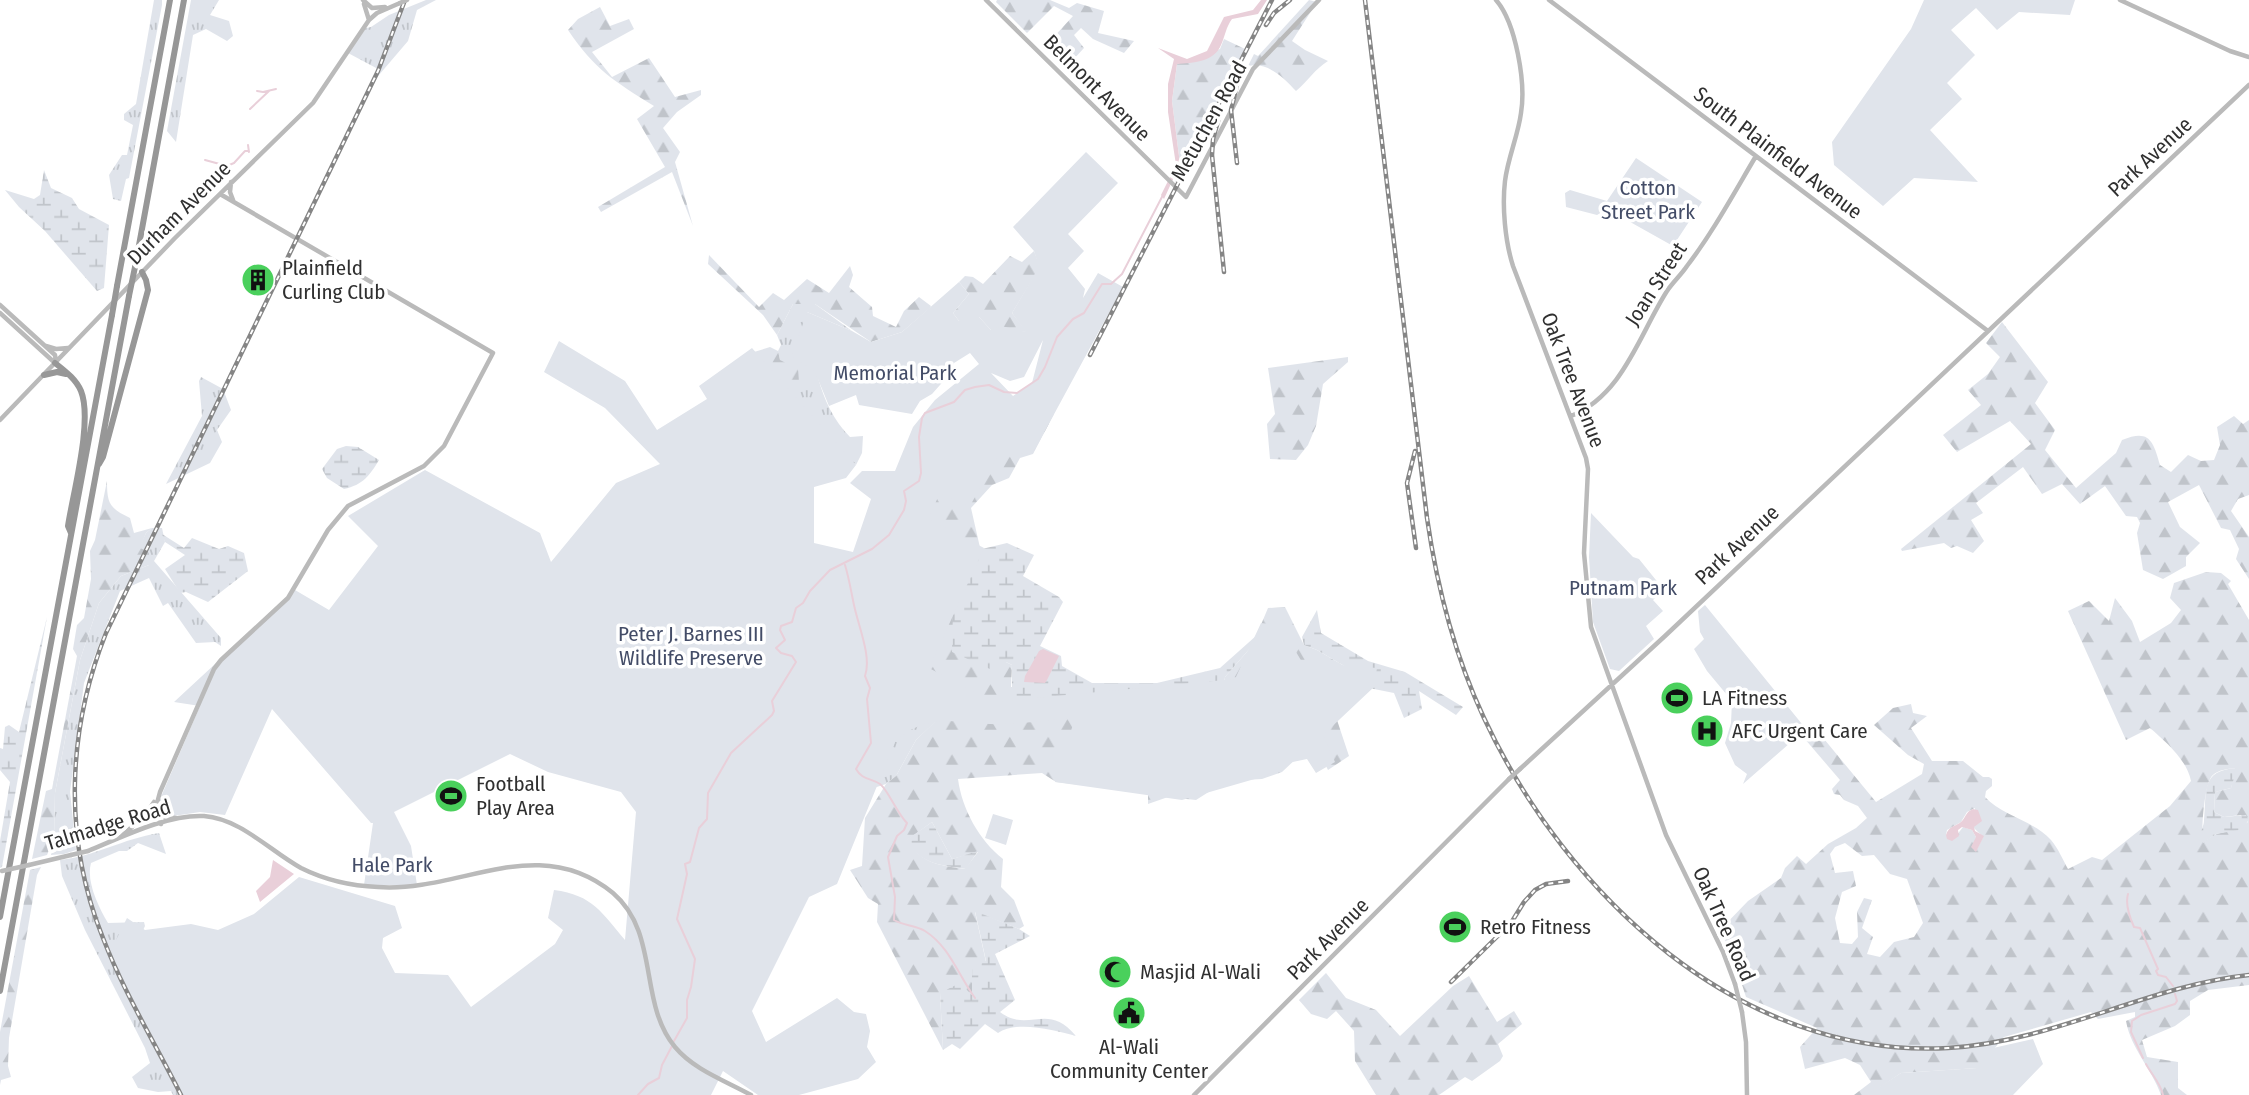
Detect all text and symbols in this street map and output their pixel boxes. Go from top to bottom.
street label: Belmont Avenue [1038,29,1156,147]
street label: Metuchen Road [1165,56,1253,186]
street label: South Plainfield Avenue [1689,81,1867,225]
street label: Park Avenue [2103,112,2197,202]
street label: Durham Avenue [122,156,236,270]
park label: Cotton Street Park [1601,175,1695,225]
street label: Joan Street [1619,237,1693,331]
place label: Plainfield Curling Club [282,255,386,305]
building icon: Plainfield Curling Club [239,261,277,299]
street label: Oak Tree Avenue [1535,309,1611,451]
park label: Memorial Park [834,360,957,386]
street label: Park Avenue [1690,500,1784,590]
park label: Putnam Park [1569,575,1677,601]
park label: Peter J. Barnes III Wildlife Preserve [618,621,764,671]
sports icon: LA Fitness [1658,679,1696,717]
place label: LA Fitness [1702,685,1787,711]
hospital icon: AFC Urgent Care [1688,712,1726,750]
place label: AFC Urgent Care [1732,718,1868,744]
place label: Football Play Area [476,771,555,821]
sports icon: Football Play Area [432,777,470,815]
street label: Talmadge Road [42,794,174,856]
park label: Hale Park [352,852,433,878]
street label: Oak Tree Road [1687,863,1761,985]
street label: Park Avenue [1282,893,1374,985]
sports icon: Retro Fitness [1436,908,1474,946]
place label: Retro Fitness [1480,914,1591,940]
mosque icon: Masjid Al-Wali [1096,953,1134,991]
place label: Masjid Al-Wali [1140,959,1261,985]
public building icon: Al-Wali Community Center [1110,994,1148,1032]
place label: Al-Wali Community Center [1050,1034,1209,1084]

